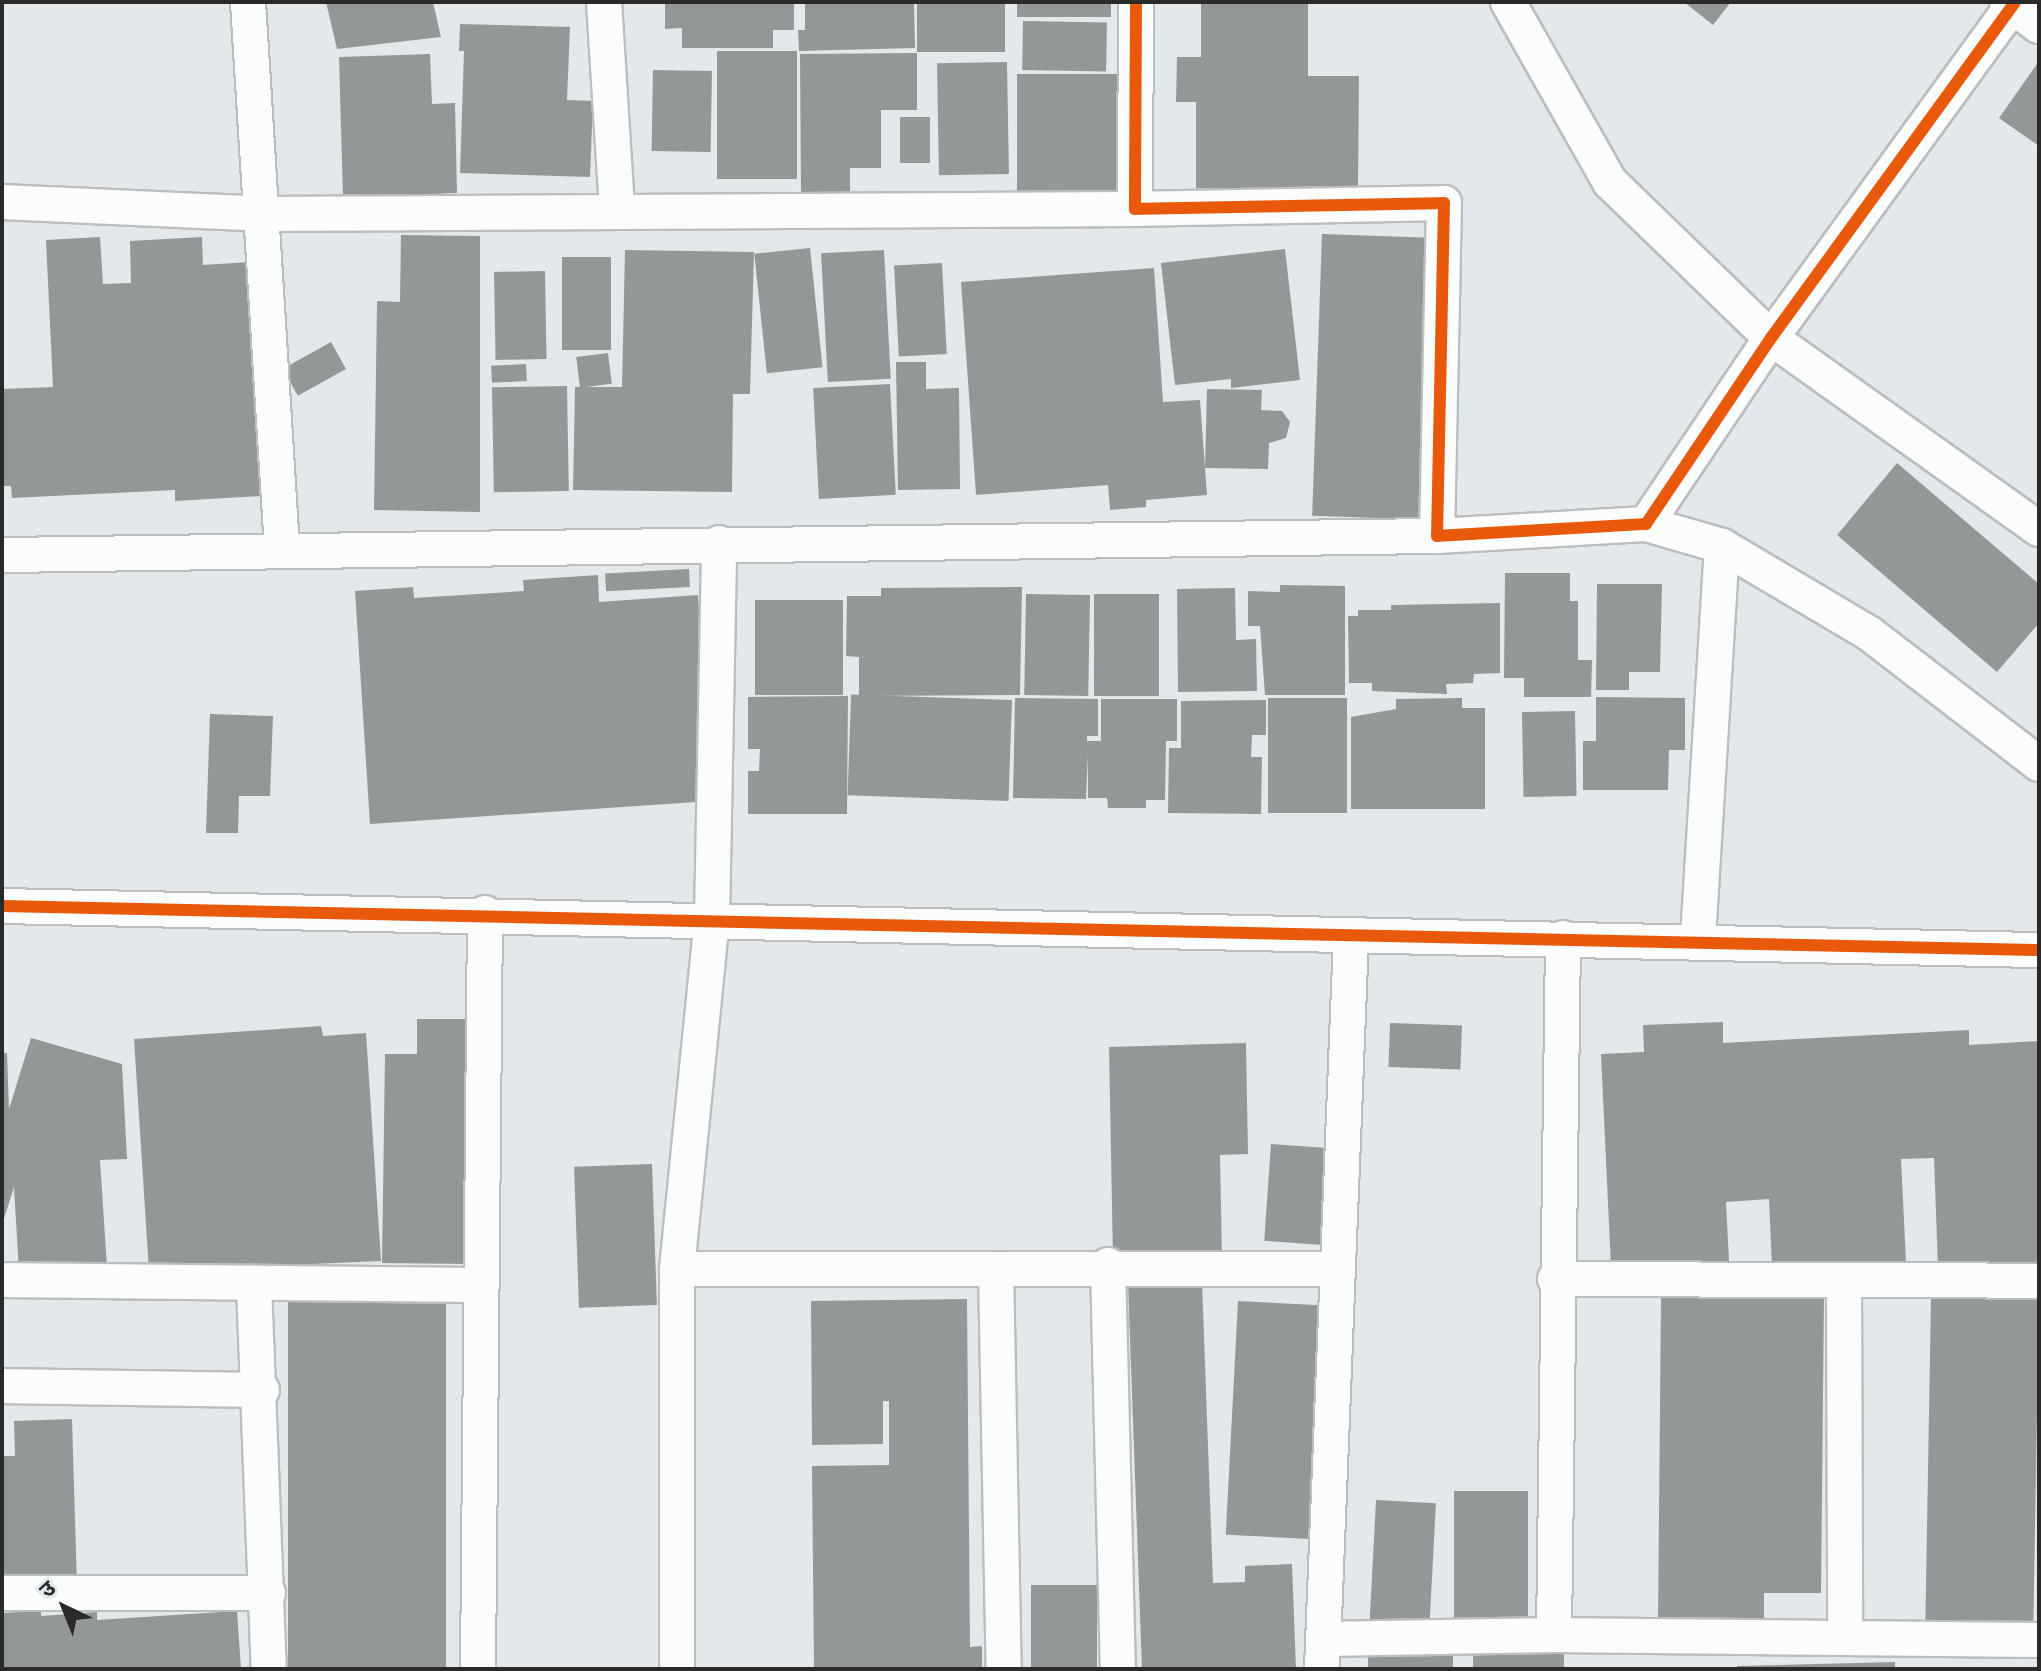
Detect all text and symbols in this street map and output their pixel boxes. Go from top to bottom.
north arrow [24,1567,104,1647]
text: उ [33,1575,61,1603]

